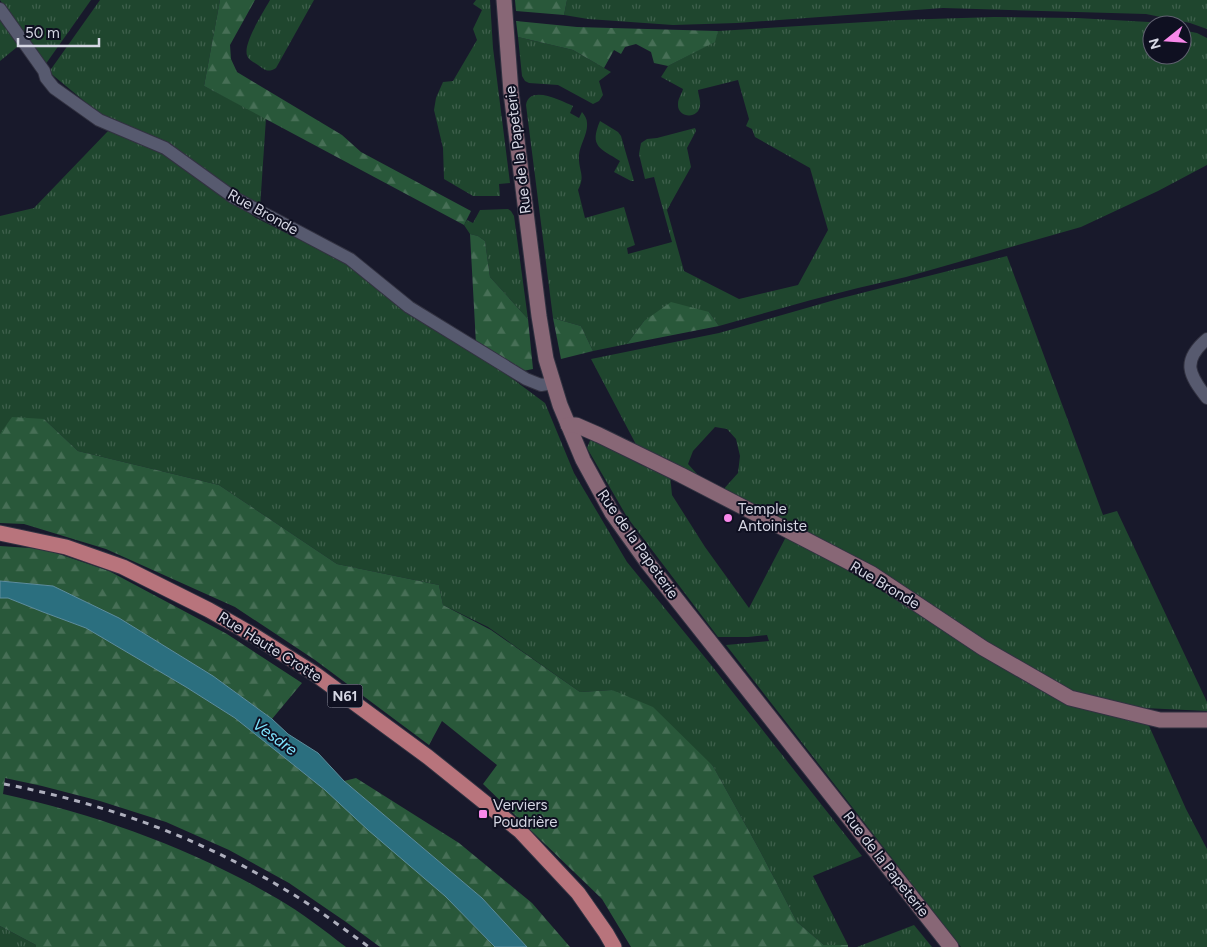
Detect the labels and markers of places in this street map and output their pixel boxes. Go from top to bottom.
place label: Temple Antoiniste [738,500,807,535]
marker: Temple Antoiniste [722,512,734,524]
place label: Verviers Poudrière [493,796,557,831]
marker: Verviers Poudrière [477,808,489,820]

